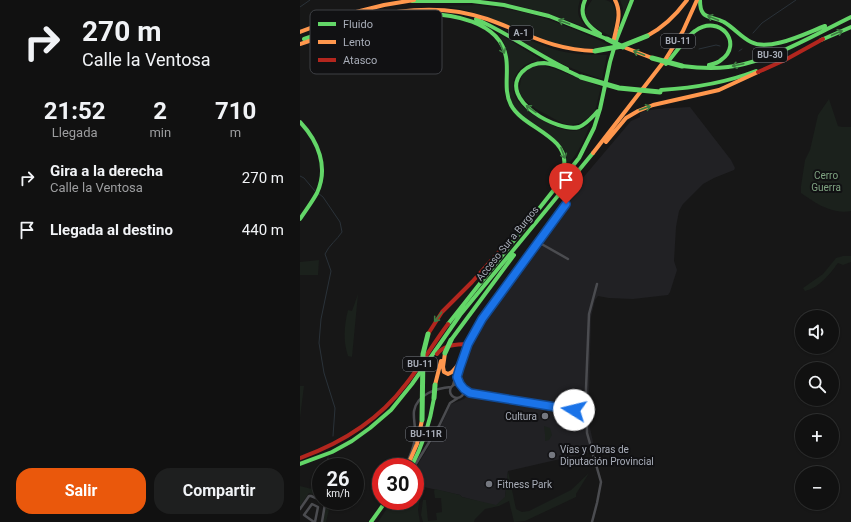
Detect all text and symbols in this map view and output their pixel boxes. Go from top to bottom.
legend [310,10,442,74]
one-way arrow [708,14,720,21]
text: 270 m [82,15,161,48]
icon: right [16,16,68,68]
text: Fluido [343,18,373,31]
one-way arrow [559,18,571,26]
road number: A-1 [509,26,533,40]
one-way arrow [830,28,842,36]
road number: BU-11 [661,34,695,48]
text: Lento [343,36,371,49]
one-way arrow [499,42,507,54]
road number: BU-30 [753,48,787,62]
text: Calle la Ventosa [82,49,211,70]
one-way arrow [633,49,645,57]
text: Atasco [343,54,377,67]
one-way arrow [732,61,745,69]
text: 21:52 [44,97,106,125]
text: 2 [153,97,167,125]
text: 710 [215,97,256,125]
one-way arrow [638,104,651,111]
one-way arrow [525,105,536,113]
text: Llegada [52,125,98,140]
text: min [149,125,171,140]
text: m [230,125,241,140]
one-way arrow [559,147,567,159]
text: Gira a la derecha [50,162,163,180]
pin [549,163,583,204]
icon: right [16,167,38,189]
text: 270 m [242,169,284,187]
icon: arrive [555,169,577,191]
park label: Cerro Guerra [811,170,841,193]
text: Calle la Ventosa [50,180,143,195]
street label: Acceso Sur a Burgos [474,204,541,283]
icon: arrive [16,219,38,241]
text: Llegada al destino [50,221,173,239]
text: 440 m [242,221,284,239]
map controls [795,310,839,510]
button: sound [795,310,839,354]
one-way arrow [434,311,442,322]
road number: BU-11 [403,357,437,371]
button: search [795,362,839,406]
position arrow [553,389,595,431]
place label: Cultura [505,411,537,422]
marker: Cultura [540,411,550,421]
button: + [795,414,839,458]
road number: BU-11R [406,427,446,441]
place label: Vías y Obras de Diputación Provincial [560,444,654,467]
marker: Vías y Obras de Diputación Provincial [547,450,557,460]
speed limit sign: 30 [372,458,424,510]
button: − [795,466,839,510]
text: 26 [327,467,349,491]
button: Salir [16,468,146,514]
button: Compartir [154,468,284,514]
marker: Fitness Park [484,479,494,489]
place label: Fitness Park [497,479,553,490]
text: km/h [326,488,350,499]

